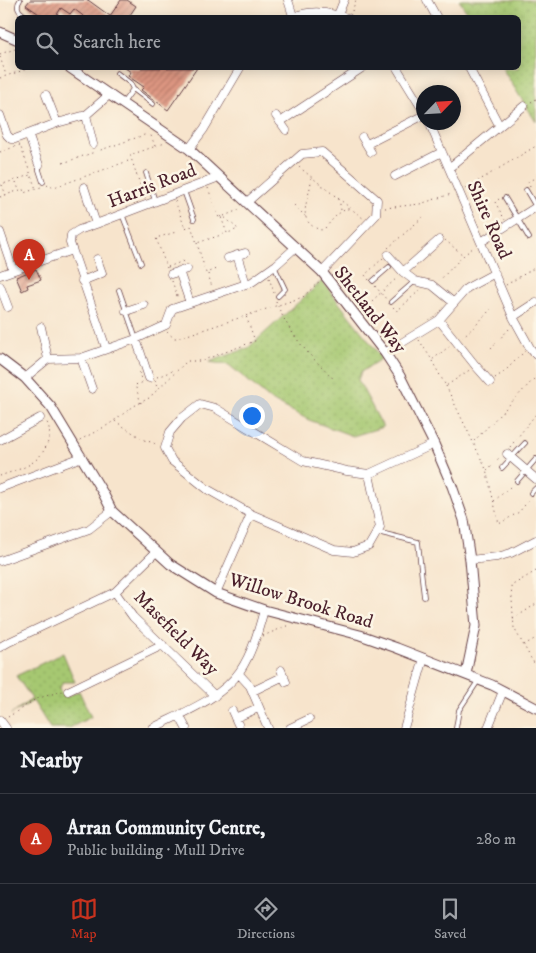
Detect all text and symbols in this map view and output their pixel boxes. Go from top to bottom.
search box [15,15,521,70]
icon: search [33,29,61,57]
text: Search here [73,31,161,54]
north arrow [416,85,461,130]
street label: Harris Road [105,158,200,213]
street label: Shire Road [462,177,517,263]
pin: A [13,239,45,280]
street label: Shetland Way [329,262,412,359]
your location [239,403,265,429]
street label: Willow Brook Road [225,568,376,634]
street label: Masefield Way [129,586,224,681]
text: Nearby [20,748,82,774]
text: Arran Community Centre, [67,817,265,840]
text: A [31,829,41,849]
text: 280 m [476,829,516,849]
text: Public building · Mull Drive [67,840,245,860]
tab: Map [70,895,98,943]
tab: Directions [237,895,295,943]
tab: Saved [434,895,466,943]

